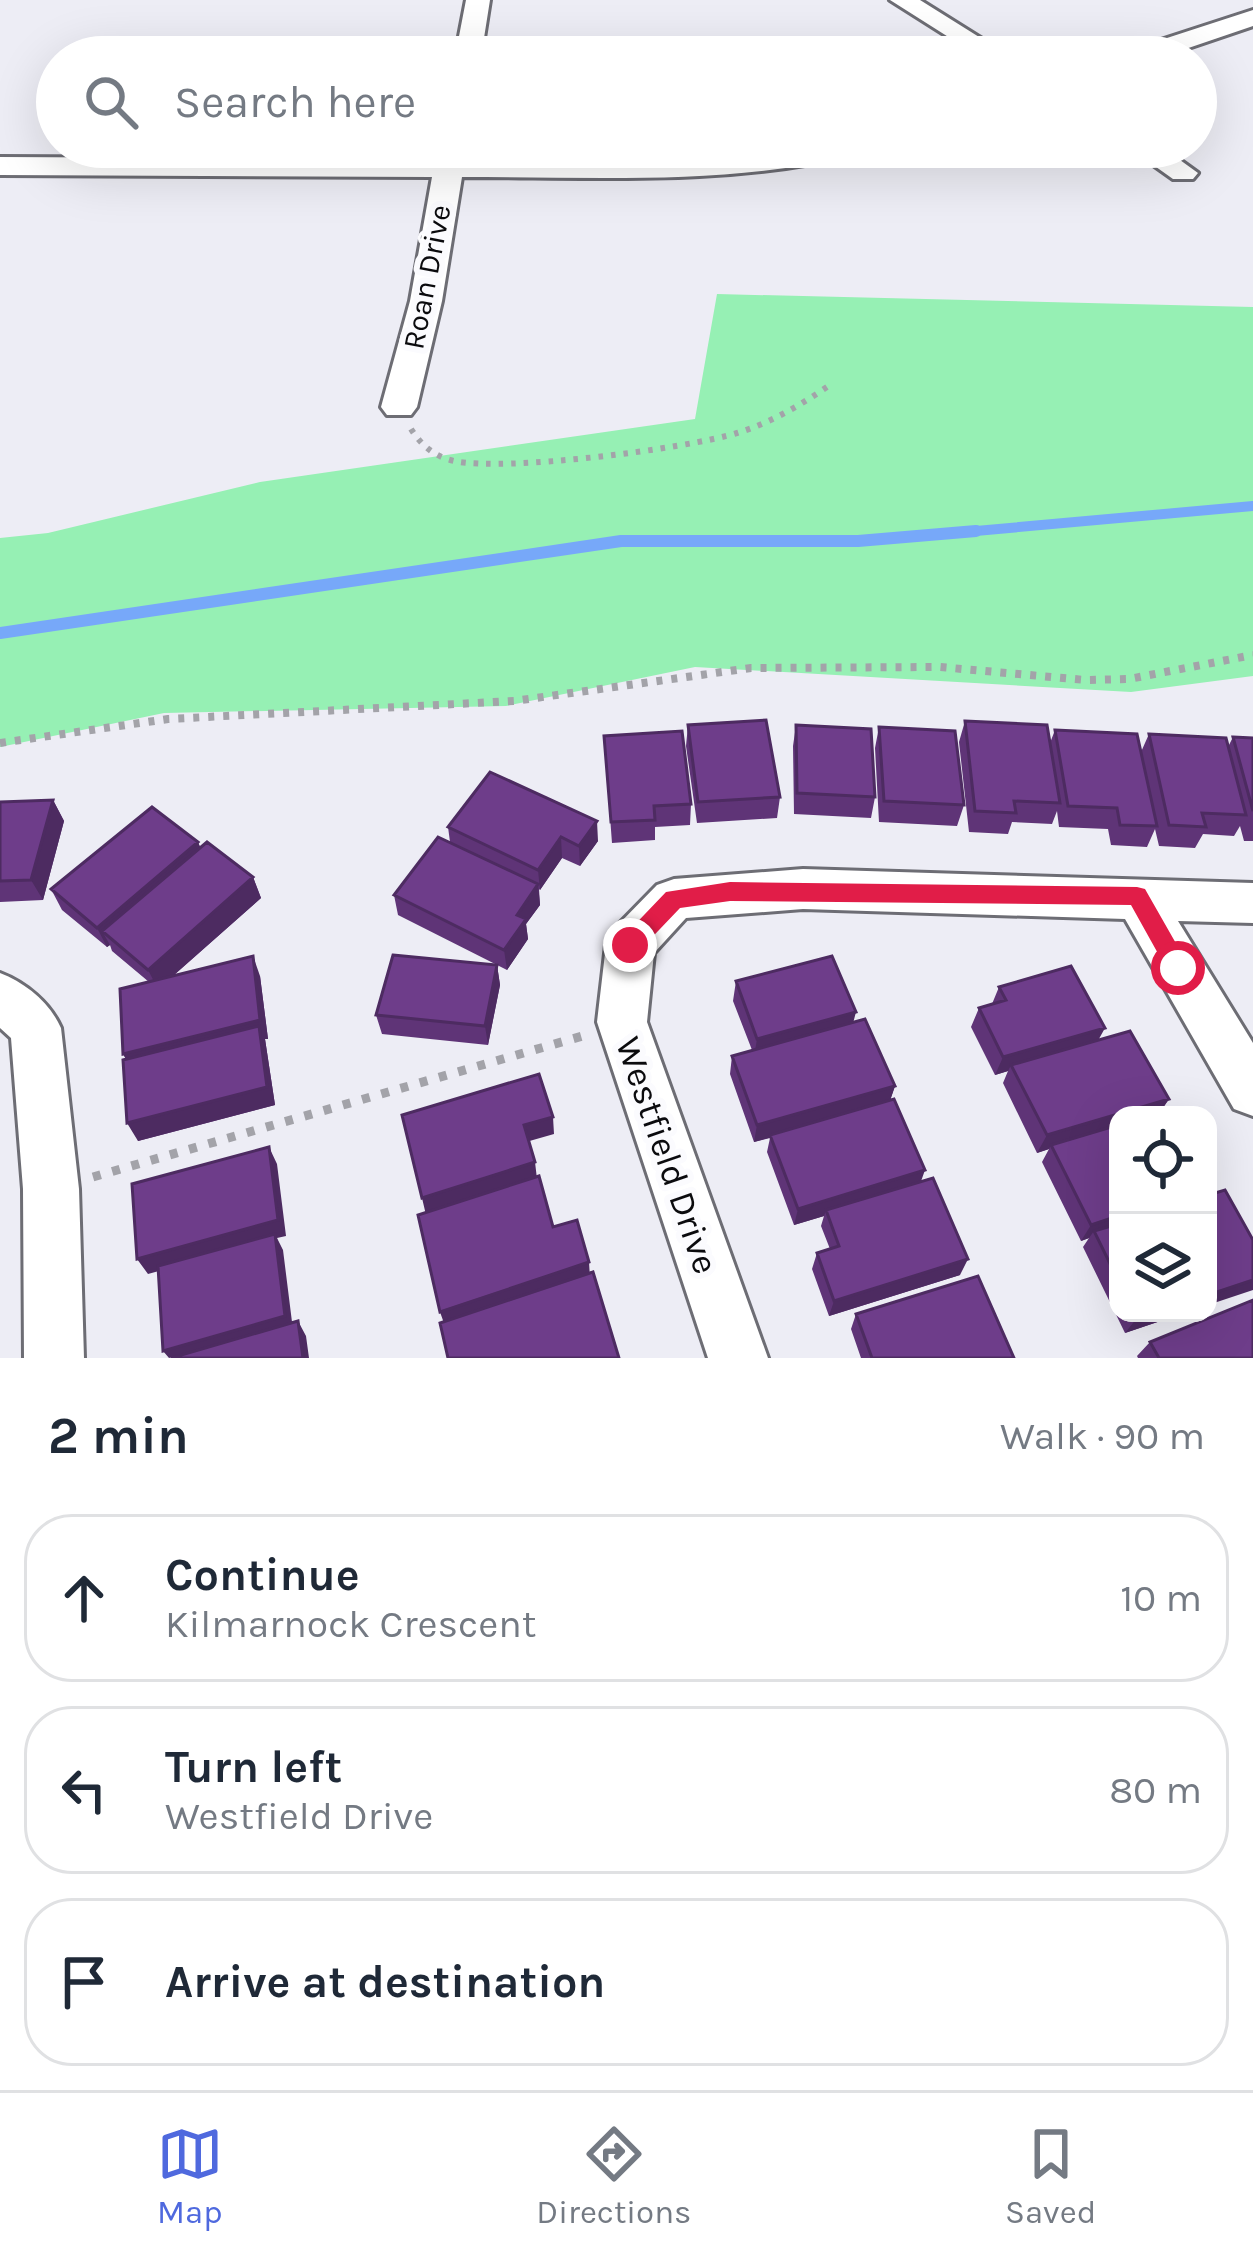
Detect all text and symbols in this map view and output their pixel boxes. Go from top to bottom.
search box [36,36,1217,168]
icon: search [78,69,144,135]
text: Search here [174,76,416,128]
street label: Roan Drive [395,202,459,352]
route end [603,918,657,972]
route start [1151,941,1205,995]
street label: Westfield Drive [607,1031,727,1279]
map controls [1109,1106,1217,1322]
button: locate [1109,1106,1217,1214]
button: layers [1109,1214,1217,1322]
text: 2 min [48,1406,189,1466]
text: Walk · 90 m [1000,1413,1205,1459]
text: Continue [165,1549,360,1601]
icon: ahead [51,1565,117,1631]
text: 10 m [1120,1575,1202,1621]
text: Kilmarnock Crescent [165,1601,536,1647]
text: Turn left [165,1741,342,1793]
icon: left [51,1757,117,1823]
text: 80 m [1109,1767,1202,1813]
text: Westfield Drive [165,1793,433,1839]
icon: arrive [51,1949,117,2015]
text: Arrive at destination [165,1956,605,2008]
tab: Map [157,2121,223,2231]
tab: Directions [536,2121,691,2231]
tab: Saved [1005,2121,1096,2231]

